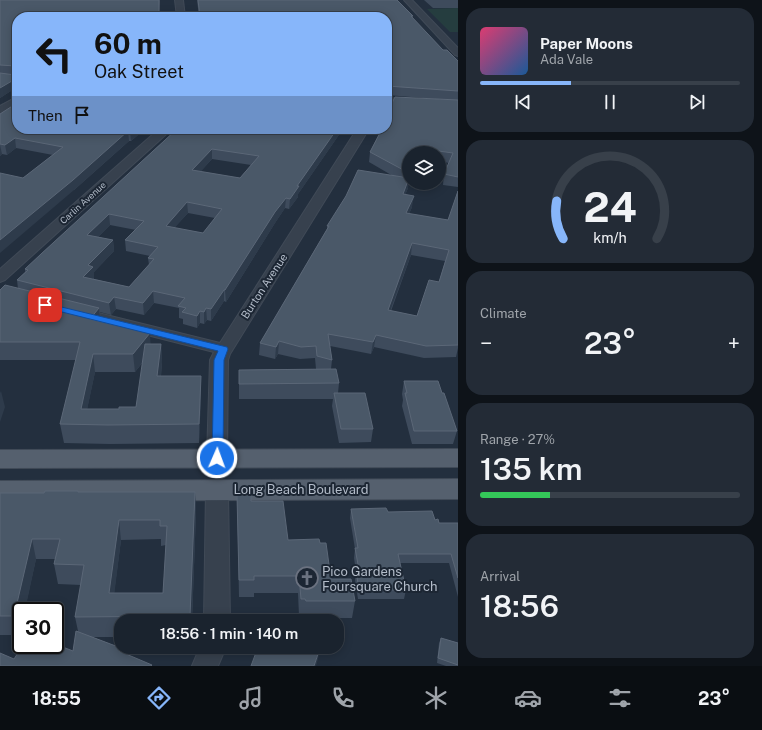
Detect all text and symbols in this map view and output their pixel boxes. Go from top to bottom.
text: 60 m [94,27,162,60]
icon: left [28,28,80,80]
text: Paper Moons [540,35,633,52]
text: Ada Vale [540,52,593,67]
text: Oak Street [94,61,184,82]
icon: previous [512,91,534,113]
icon: pause [599,91,621,113]
icon: next [686,91,708,113]
icon: arrive [71,104,93,126]
text: Then [28,107,63,124]
map controls [402,146,446,190]
button: layers [402,146,446,190]
street label: Carlin Avenue [57,179,108,226]
text: 24 [583,182,637,231]
text: km/h [593,229,627,246]
street label: Burton Avenue [239,251,289,321]
pin [28,288,62,322]
icon: arrive [34,294,56,316]
text: Climate [480,306,527,321]
text: 23° [584,325,636,361]
text: − [480,330,492,356]
text: + [728,330,740,356]
text: Range · 27% [480,432,555,447]
position arrow [196,437,238,479]
text: 135 km [480,451,582,487]
street label: Long Beach Boulevard [233,482,369,497]
place label: Pico Gardens Foursquare Church [322,564,438,594]
church icon: Pico Gardens Foursquare Church [294,565,320,591]
text: Arrival [480,569,520,584]
text: 18:56 [480,588,559,624]
speed limit sign: 30 [12,602,64,654]
text: 18:56 · 1 min · 140 m [160,625,298,642]
icon: directions [145,684,173,712]
icon: music [237,684,265,712]
icon: phone [329,684,357,712]
icon: climate [422,684,450,712]
icon: car [514,684,542,712]
icon: filters [606,684,634,712]
text: 18:55 [32,688,81,709]
text: 23° [698,688,730,709]

